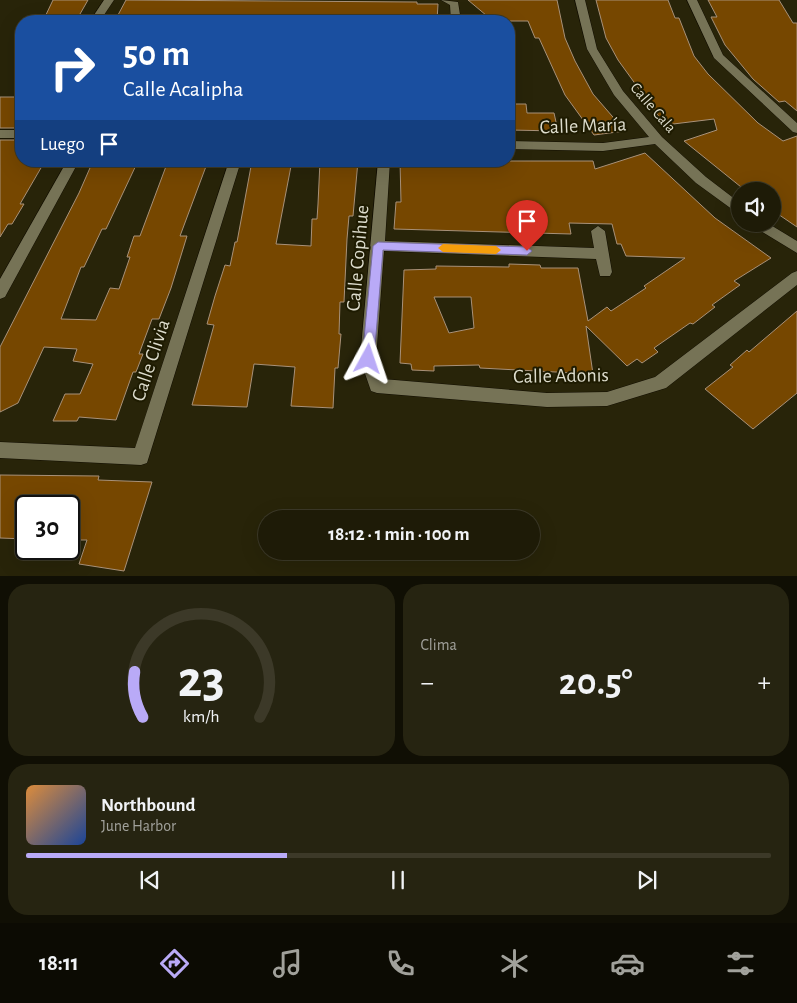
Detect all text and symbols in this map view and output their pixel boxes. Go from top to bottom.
icon: right [40,35,105,100]
text: 50 m [123,37,190,72]
text: Calle Acalipha [123,78,244,100]
street label: Calle Cala [627,80,679,136]
street label: Calle María [539,114,627,138]
icon: arrive [95,130,123,158]
text: Luego [40,135,85,154]
map controls [731,182,781,232]
button: sound [731,182,781,232]
pin [506,200,548,251]
street label: Calle Copihue [343,204,373,312]
icon: arrive [513,207,541,235]
street label: Calle Clivia [128,317,174,404]
position arrow [341,332,393,384]
street label: Calle Adonis [513,365,609,387]
speed limit sign: 30 [15,495,80,560]
text: 18:12 · 1 min · 100 m [328,525,470,544]
text: Clima [421,637,457,653]
text: 23 [178,654,225,706]
text: 20.5° [559,664,633,702]
text: − [421,669,434,697]
text: + [758,669,771,697]
text: km/h [183,708,220,726]
text: Northbound [101,796,196,815]
text: June Harbor [101,818,176,834]
icon: previous [136,866,164,894]
icon: pause [384,866,412,894]
icon: next [633,866,661,894]
icon: directions [157,946,192,981]
icon: music [270,946,305,981]
icon: phone [383,946,418,981]
icon: climate [497,946,532,981]
icon: car [610,946,645,981]
icon: filters [723,946,758,981]
text: 18:11 [39,952,79,974]

